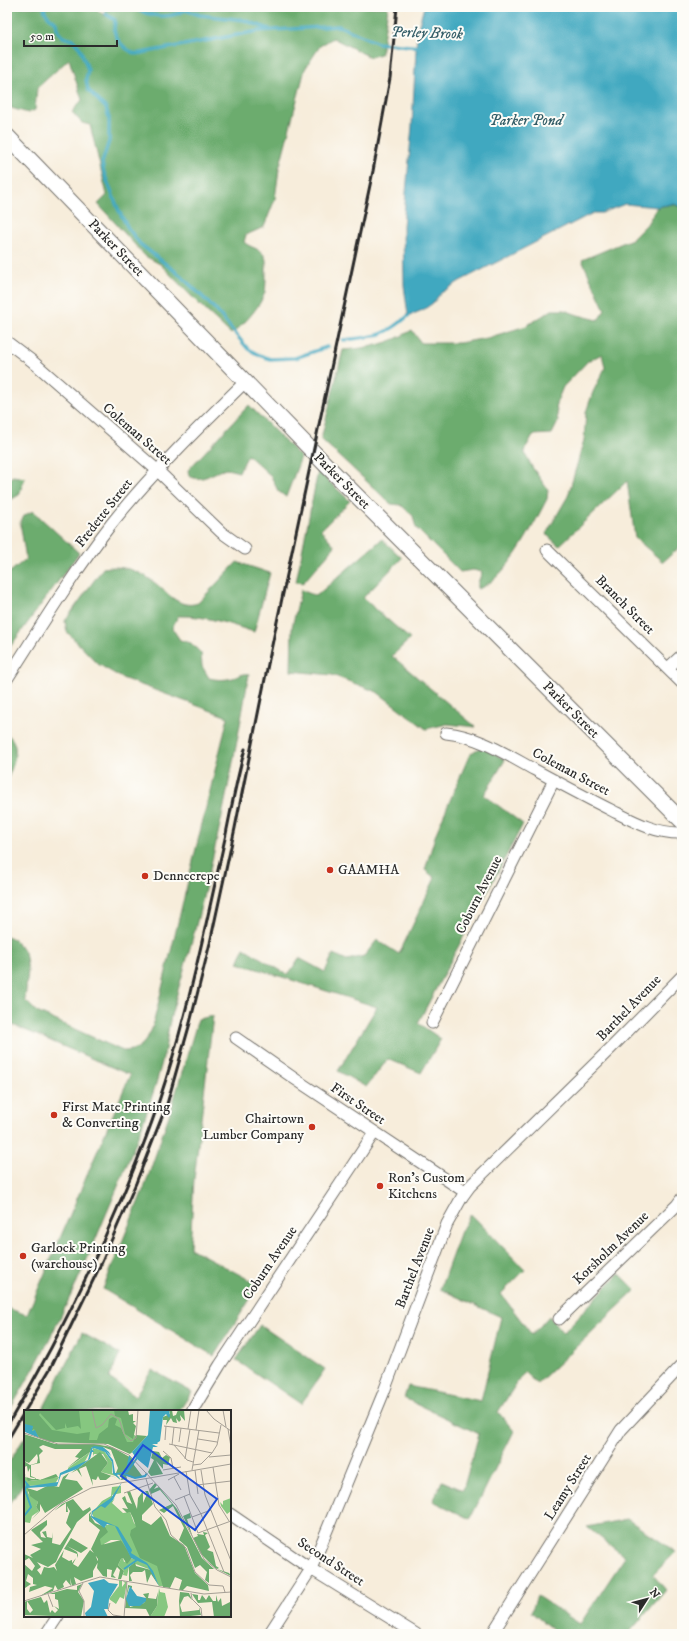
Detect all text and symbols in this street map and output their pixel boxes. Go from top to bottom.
scale bar [24,22,117,48]
water label: Perley Brook [391,22,464,44]
text: 50 m [30,29,54,44]
water label: Parker Pond [489,111,565,130]
street label: Parker Street [84,215,148,281]
street label: Coleman Street [99,399,176,469]
street label: Parker Street [310,449,375,514]
street label: Fredette Street [71,475,137,551]
street label: Branch Street [592,572,659,639]
street label: Parker Street [539,678,604,743]
street label: Coleman Street [529,744,614,800]
street label: Coburn Avenue [452,853,506,937]
place label: GAAMHA [338,861,400,879]
marker: GAAMHA [325,865,335,875]
place label: Dennecrepe [153,867,220,885]
marker: Dennecrepe [140,871,150,881]
street label: Barthel Avenue [593,971,665,1045]
street label: First Street [327,1079,389,1129]
place label: First Mate Printing & Converting [62,1098,170,1132]
marker: First Mate Printing & Converting [49,1110,59,1120]
place label: Chairtown Lumber Company [203,1110,305,1144]
marker: Chairtown Lumber Company [307,1122,317,1132]
place label: Ron's Custom Kitchens [388,1169,465,1203]
marker: Ron's Custom Kitchens [375,1181,385,1191]
street label: Korsholm Avenue [569,1207,653,1289]
street label: Coburn Avenue [239,1222,301,1303]
street label: Barthel Avenue [391,1225,439,1311]
place label: Garlock Printing (warehouse) [31,1239,125,1273]
marker: Garlock Printing (warehouse) [18,1251,28,1261]
inset map [24,1410,231,1617]
street label: Leamy Street [540,1450,596,1524]
street label: Second Street [294,1534,368,1591]
north arrow [627,1579,667,1619]
text: N [646,1586,663,1601]

